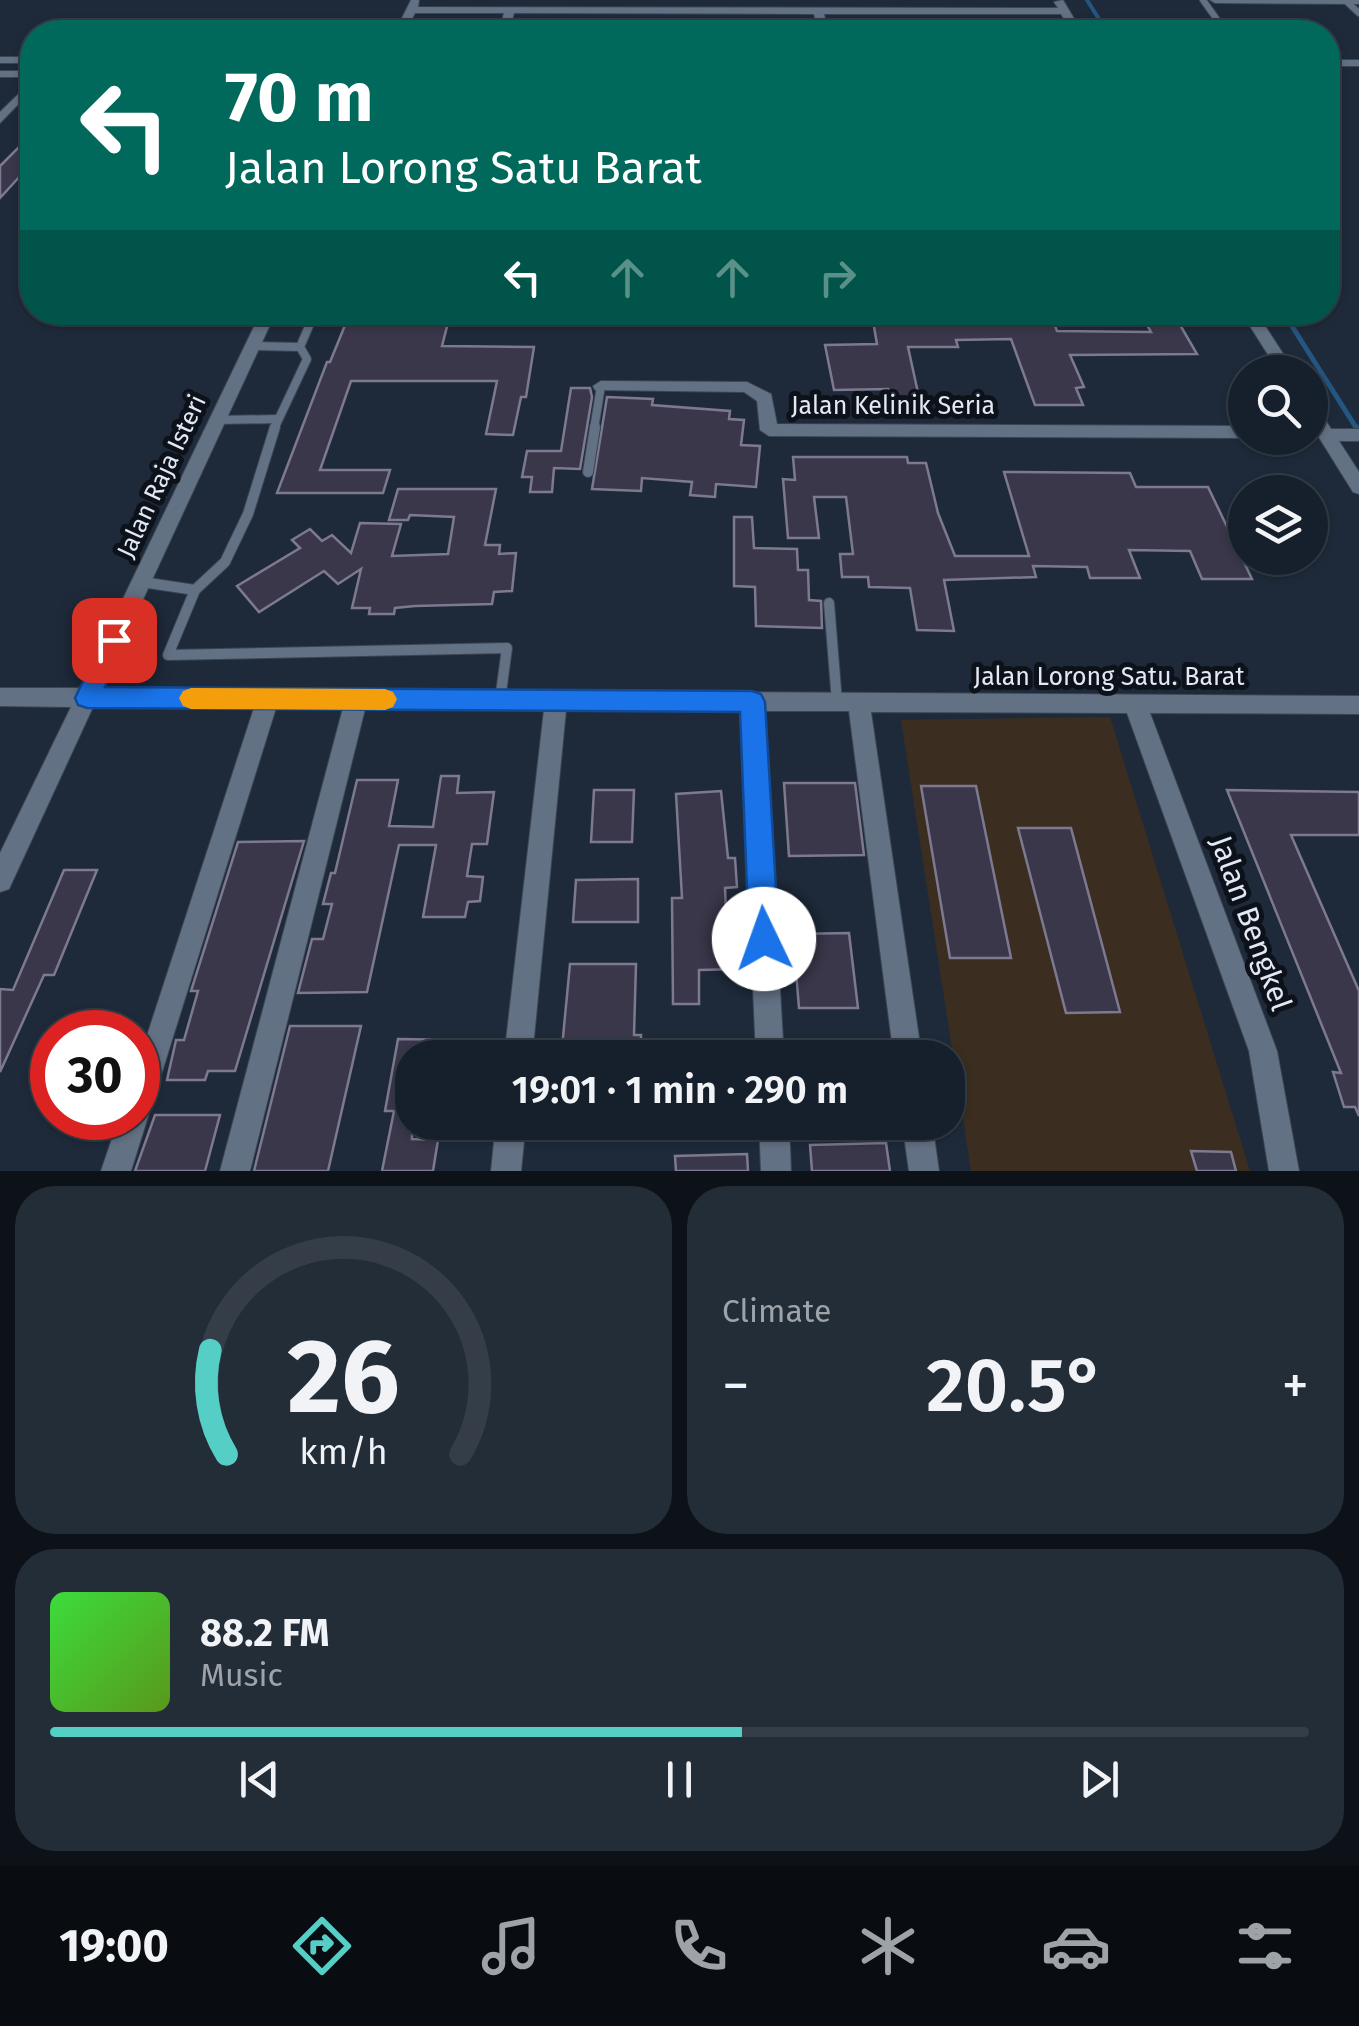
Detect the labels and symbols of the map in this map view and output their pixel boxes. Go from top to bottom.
street label: Jalan Raja Isteri [111,390,213,563]
street label: Jalan Kelinik Seria [791,391,995,421]
pin [72,598,157,683]
street label: Jalan Lorong Satu. Barat [974,662,1245,692]
street label: Jalan Bengkel [1203,831,1299,1016]
position arrow [712,887,816,991]
speed limit sign: 30 [30,1010,160,1140]

